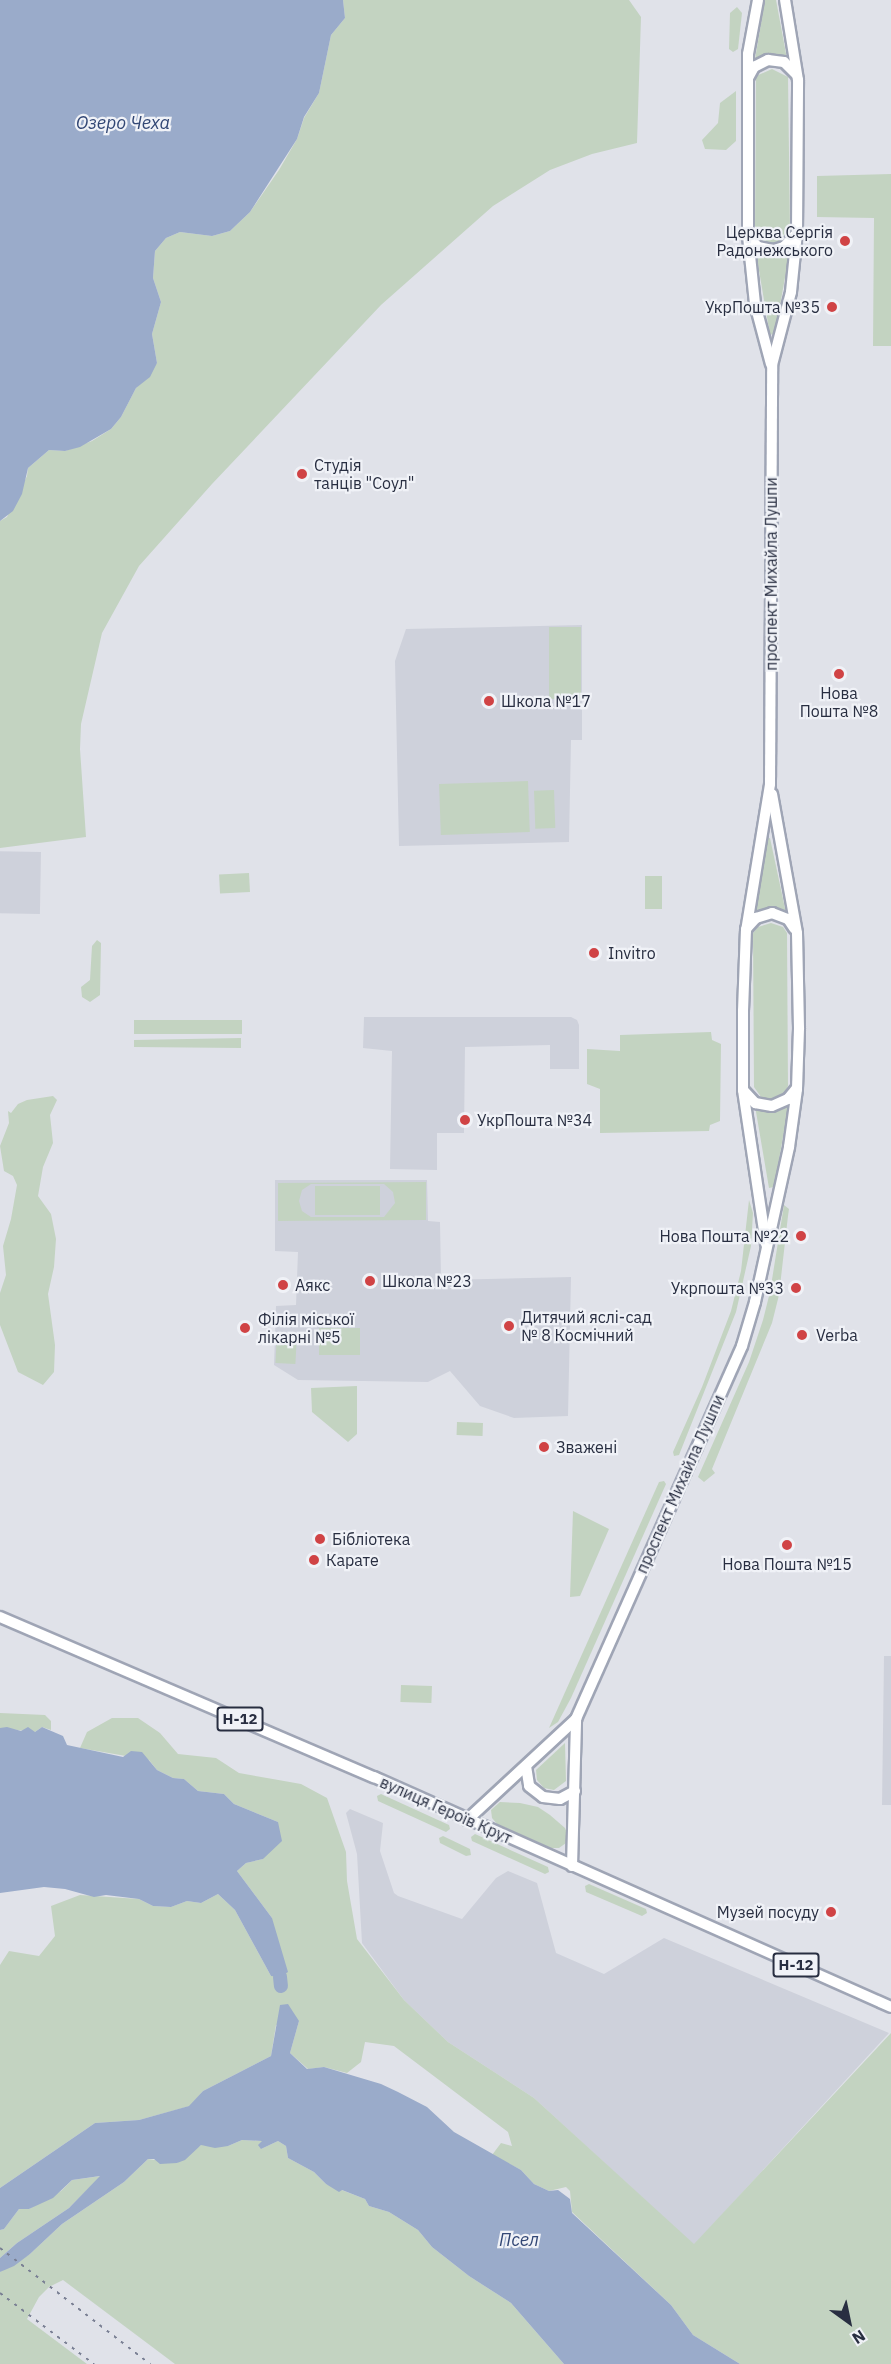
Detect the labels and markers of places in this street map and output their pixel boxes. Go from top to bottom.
place label: Церква Сергія Радонежського [717,222,833,260]
marker: Церква Сергія Радонежського [838,234,852,248]
place label: УкрПошта №35 [705,297,820,317]
marker: УкрПошта №35 [825,300,839,314]
place label: Студія танців "Соул" [314,455,414,493]
marker: Студія танців "Соул" [295,467,309,481]
marker: Нова Пошта №8 [832,667,846,681]
place label: Нова Пошта №8 [800,683,878,721]
place label: Школа №17 [501,691,591,711]
marker: Школа №17 [482,694,496,708]
place label: Invitro [608,943,656,963]
marker: Invitro [585,944,603,962]
place label: УкрПошта №34 [477,1110,592,1130]
marker: УкрПошта №34 [458,1113,472,1127]
place label: Нова Пошта №22 [659,1226,789,1246]
marker: Нова Пошта №22 [794,1229,808,1243]
place label: Школа №23 [382,1271,472,1291]
marker: Школа №23 [363,1274,377,1288]
place label: Аякс [295,1275,330,1295]
marker: Аякс [276,1278,290,1292]
place label: Укрпошта №33 [671,1278,784,1298]
marker: Укрпошта №33 [789,1281,803,1295]
place label: Дитячий яслі-сад № 8 Космічний [521,1307,652,1345]
place label: Філія міської лікарні №5 [258,1309,354,1347]
marker: Філія міської лікарні №5 [236,1319,254,1337]
marker: Дитячий яслі-сад № 8 Космічний [502,1319,516,1333]
place label: Verba [816,1325,858,1345]
marker: Verba [793,1326,811,1344]
place label: Зважені [556,1437,617,1457]
marker: Зважені [537,1440,551,1454]
place label: Бібліотека [332,1529,410,1549]
marker: Бібліотека [313,1532,327,1546]
marker: Нова Пошта №15 [780,1538,794,1552]
place label: Карате [326,1550,379,1570]
marker: Карате [307,1553,321,1567]
place label: Нова Пошта №15 [722,1554,852,1574]
place label: Музей посуду [717,1902,819,1922]
marker: Музей посуду [824,1905,838,1919]

